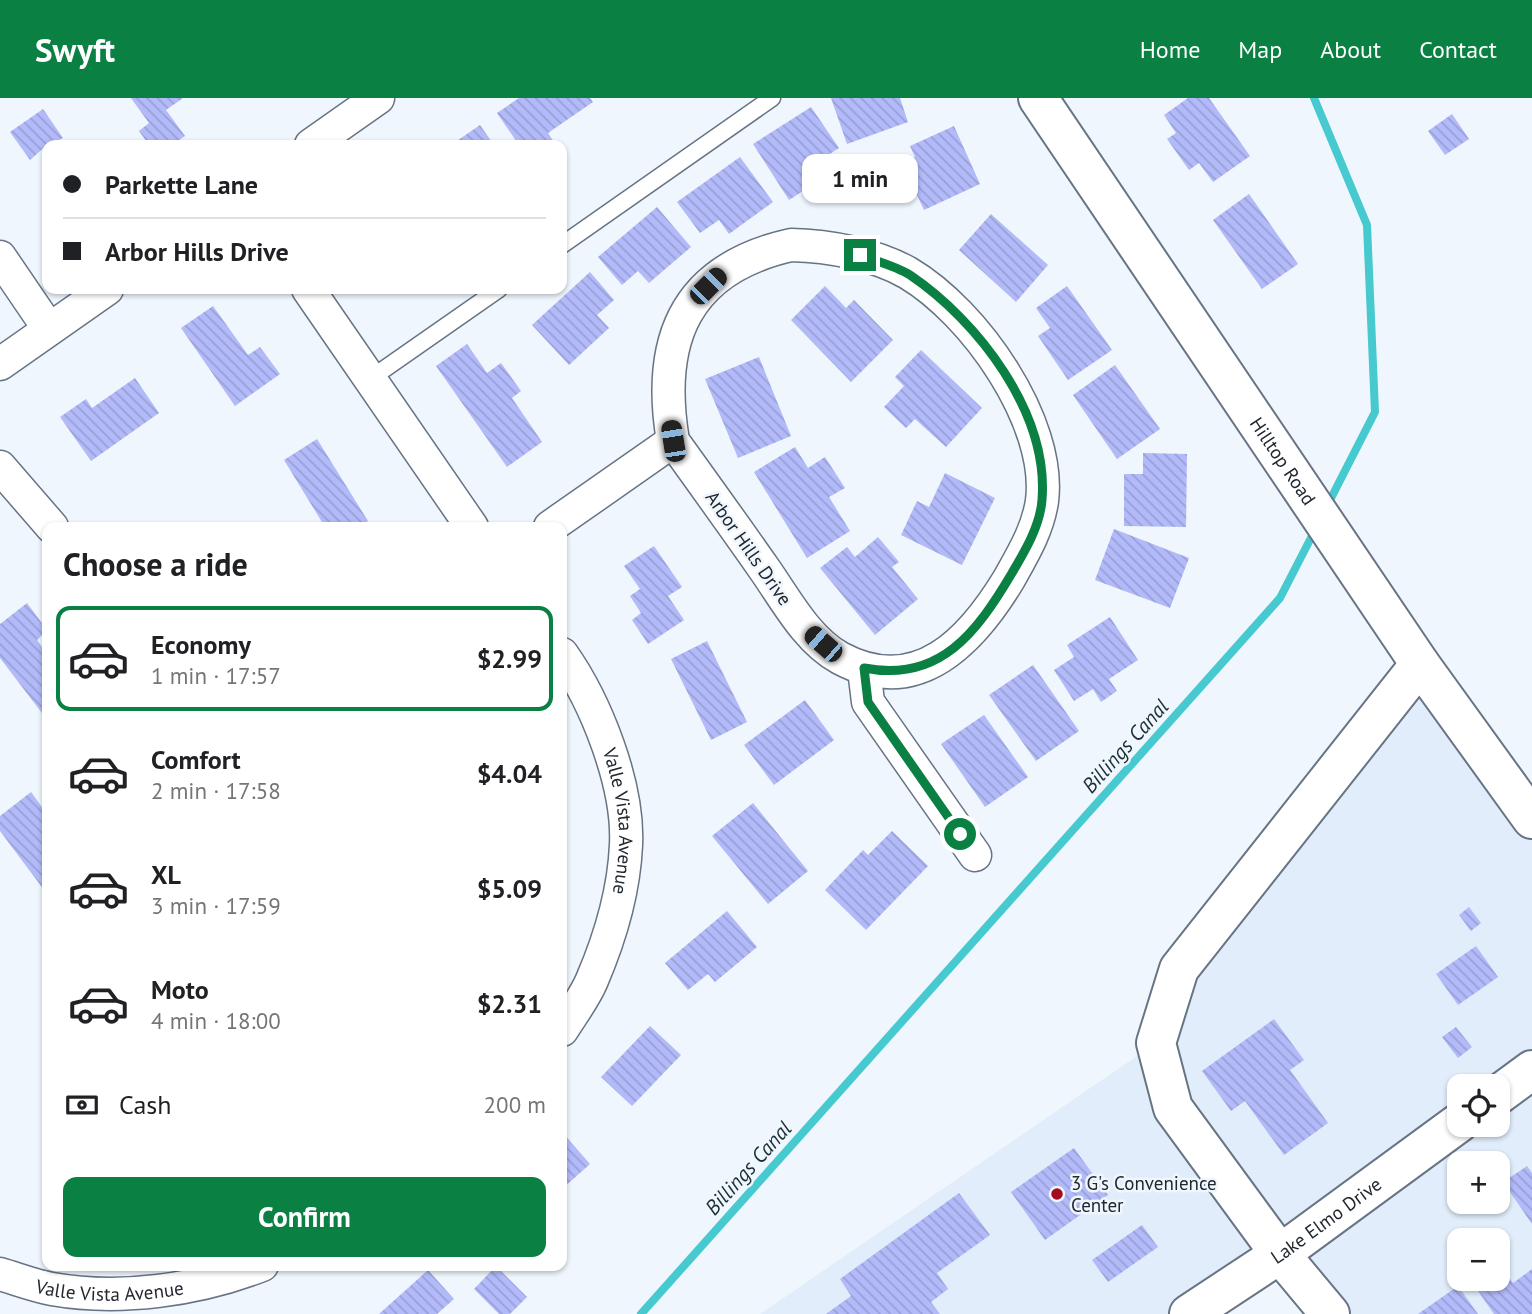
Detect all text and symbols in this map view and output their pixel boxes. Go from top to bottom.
text: Swyft [35,28,115,71]
text: Home [1140,34,1200,65]
text: Map [1238,34,1282,65]
text: About [1320,34,1381,65]
text: Contact [1419,34,1497,65]
callout: 1 min [802,153,918,202]
text: 1 min [832,164,888,193]
text: Parkette Lane [105,168,258,201]
text: Arbor Hills Drive [105,235,289,268]
route end [844,239,876,271]
car [686,264,731,308]
street label: Hilltop Road [1245,412,1321,510]
car [660,419,687,463]
street label: Arbor Hills Drive [701,486,797,610]
text: Choose a ride [63,543,248,585]
car [801,622,846,666]
icon: car [67,627,130,690]
text: Economy [151,628,251,661]
text: $2.99 [477,642,542,675]
text: 1 min · 17:57 [151,661,281,690]
water label: Billings Canal [1076,693,1174,799]
icon: car [67,742,130,805]
text: Comfort [151,743,241,776]
street label: Valle Vista Avenue [597,744,638,897]
text: $4.04 [477,757,542,790]
text: 2 min · 17:58 [151,776,281,805]
route start [944,818,976,850]
icon: car [67,857,130,920]
text: XL [151,858,181,891]
text: $5.09 [477,872,542,905]
text: 3 min · 17:59 [151,891,281,920]
icon: car [67,972,130,1035]
text: Moto [151,973,209,1006]
text: $2.31 [477,987,542,1020]
text: 4 min · 18:00 [151,1006,281,1035]
map controls [1447,1074,1510,1291]
button: locate [1447,1074,1510,1137]
icon: cash [63,1086,101,1124]
text: Cash [119,1088,171,1121]
text: 200 m [484,1090,546,1119]
water label: Billings Canal [699,1115,797,1221]
button: + [1447,1151,1510,1214]
place label: 3 G's Convenience Center [1071,1171,1217,1217]
street label: Lake Elmo Drive [1266,1172,1386,1269]
button: Confirm [63,1177,546,1257]
marker: 3 G's Convenience Center [1049,1186,1065,1202]
button: − [1447,1228,1510,1291]
street label: Valle Vista Avenue [32,1273,185,1306]

